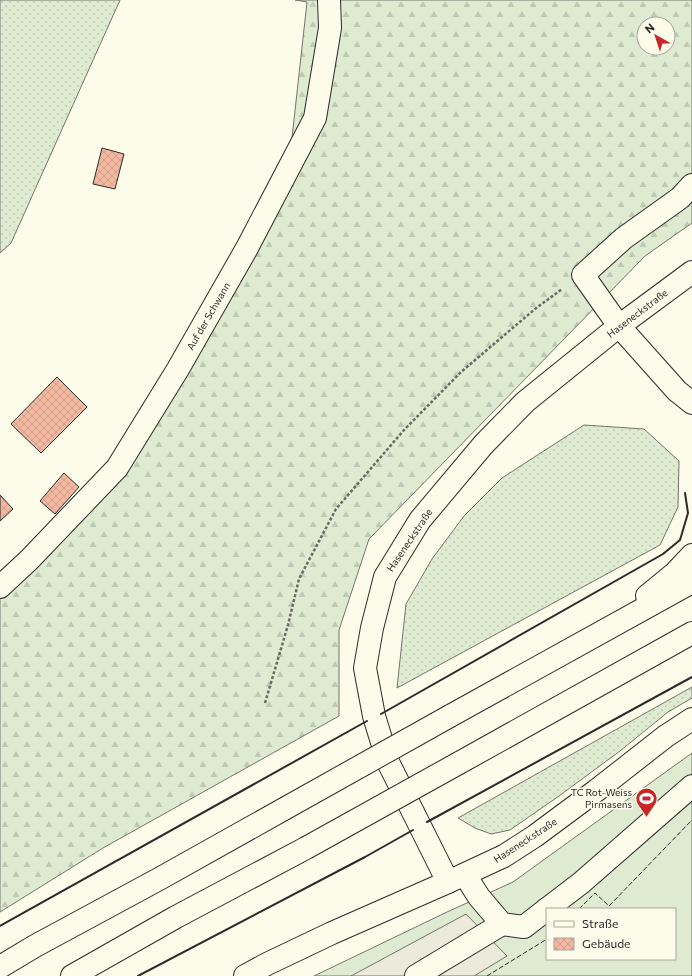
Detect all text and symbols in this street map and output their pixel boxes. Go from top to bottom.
north arrow [636,16,676,56]
text: N [642,20,657,35]
street label: Auf der Schwann [184,280,232,352]
street label: Haseneckstraße [604,286,670,340]
street label: Haseneckstraße [384,506,434,574]
sports icon: TC Rot-Weiss Pirmasens [634,785,660,818]
place label: TC Rot-Weiss Pirmasens [571,786,632,810]
street label: Haseneckstraße [491,815,559,865]
legend [546,908,676,960]
text: Straße [582,916,618,930]
text: Gebäude [582,936,630,950]

